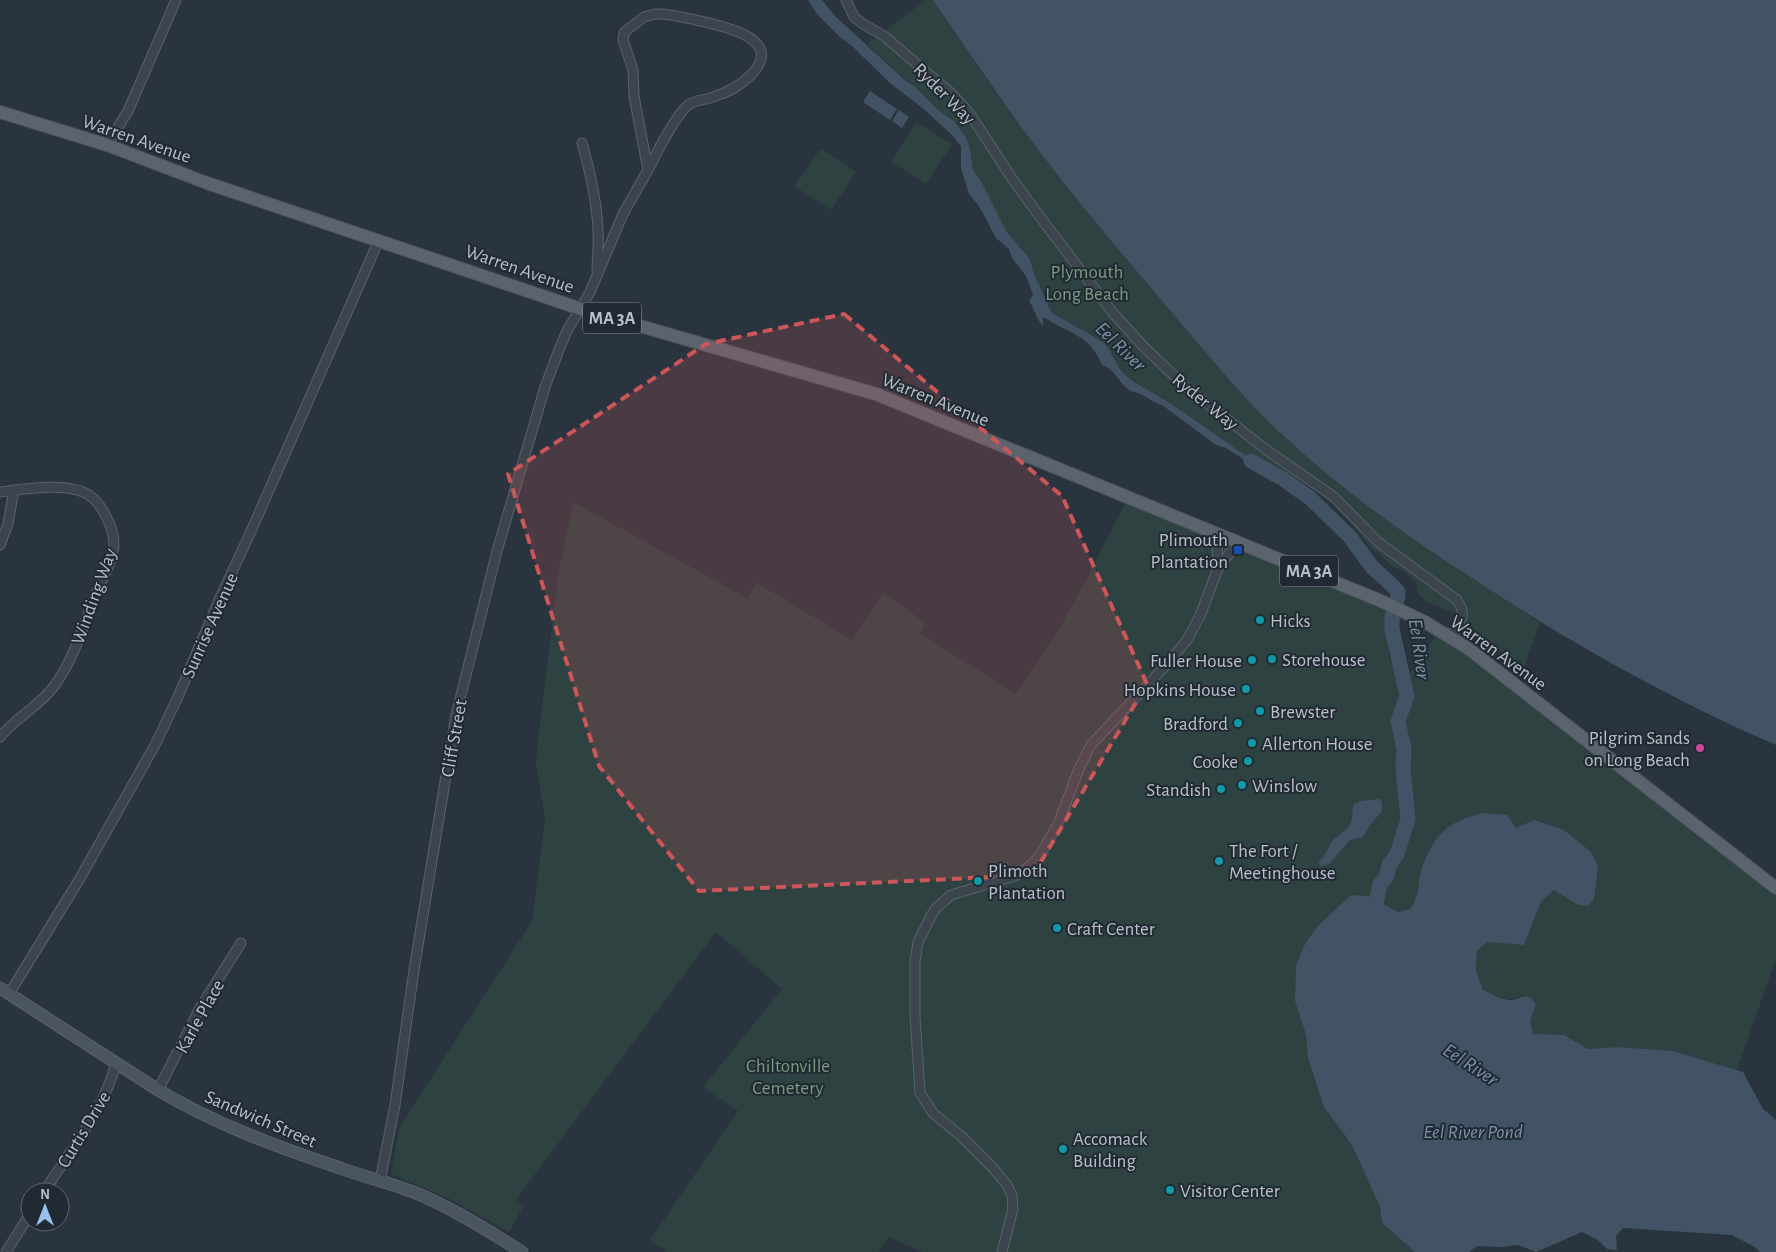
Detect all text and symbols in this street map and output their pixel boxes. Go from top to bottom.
street label: Ryder Way [909,60,978,129]
street label: Warren Avenue [80,112,193,167]
street label: Warren Avenue [463,242,576,297]
park label: Plymouth Long Beach [1045,263,1129,304]
road number: MA 3A [583,302,641,334]
water label: Eel River [1091,318,1150,375]
street label: Warren Avenue [879,370,992,431]
street label: Ryder Way [1169,370,1242,434]
place label: Plimouth Plantation [1151,531,1228,572]
marker: Plimouth Plantation [1232,544,1244,556]
street label: Winding Way [68,546,121,647]
road number: MA 3A [1280,556,1338,586]
street label: Sunrise Avenue [179,570,242,681]
place label: Hicks [1270,612,1311,631]
street label: Warren Avenue [1446,612,1550,694]
marker: Hicks [1254,614,1266,626]
water label: Eel River [1405,618,1433,681]
place label: Storehouse [1282,651,1365,670]
place label: Fuller House [1150,652,1242,671]
marker: Storehouse [1266,653,1278,665]
marker: Fuller House [1246,654,1258,666]
place label: Hopkins House [1124,681,1236,700]
marker: Hopkins House [1240,683,1252,695]
street label: Cliff Street [438,698,471,779]
place label: Brewster [1270,703,1335,722]
marker: Brewster [1254,705,1266,717]
place label: Bradford [1163,715,1228,734]
marker: Bradford [1232,717,1244,729]
place label: Pilgrim Sands on Long Beach [1584,729,1690,770]
place label: Allerton House [1262,735,1373,754]
marker: Allerton House [1246,737,1258,749]
marker: Pilgrim Sands on Long Beach [1694,742,1706,754]
place label: Cooke [1193,753,1238,772]
marker: Cooke [1242,755,1254,767]
place label: Winslow [1252,777,1317,796]
marker: Winslow [1236,779,1248,791]
place label: Standish [1146,781,1211,800]
marker: Standish [1215,783,1227,795]
place label: The Fort / Meetinghouse [1229,842,1336,883]
marker: The Fort / Meetinghouse [1213,855,1225,867]
place label: Plimoth Plantation [988,862,1065,903]
marker: Plimoth Plantation [972,875,984,887]
place label: Craft Center [1067,920,1155,939]
marker: Craft Center [1051,922,1063,934]
street label: Karle Place [172,977,228,1057]
water label: Eel River [1439,1040,1502,1090]
park label: Chiltonville Cemetery [746,1057,830,1098]
street label: Sandwich Street [202,1087,319,1151]
street label: Curtis Drive [54,1088,114,1171]
water label: Eel River Pond [1423,1122,1523,1142]
place label: Accomack Building [1073,1130,1148,1171]
marker: Accomack Building [1057,1143,1069,1155]
north arrow [20,1182,70,1232]
place label: Visitor Center [1180,1182,1280,1201]
marker: Visitor Center [1164,1184,1176,1196]
text: N [40,1188,50,1202]

